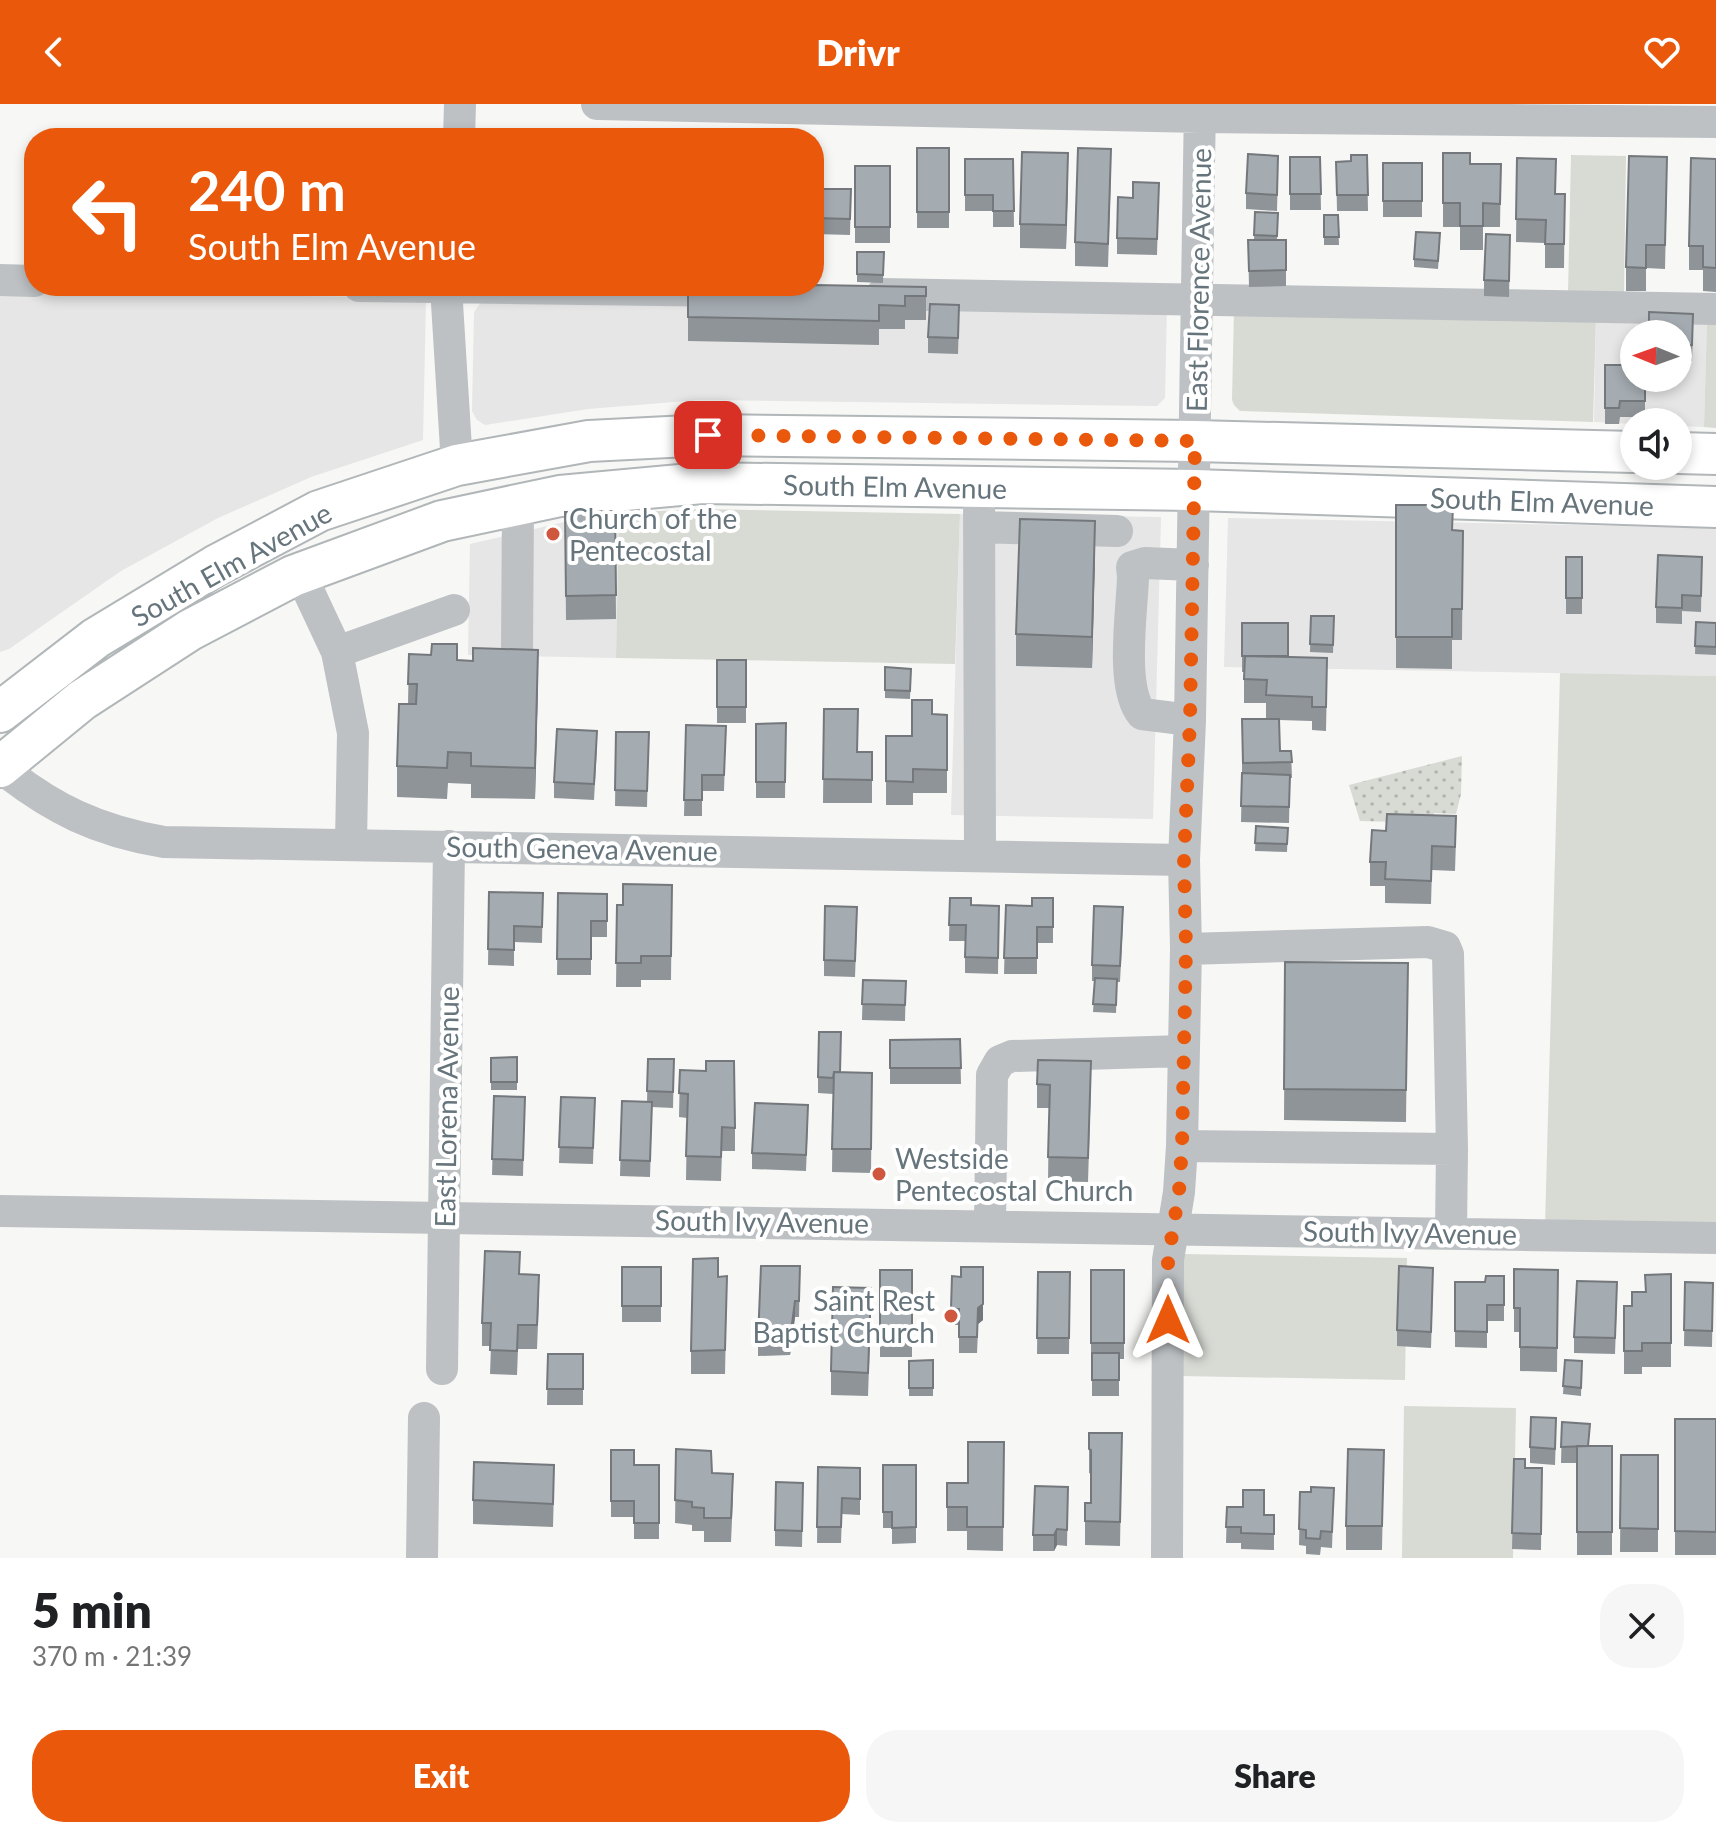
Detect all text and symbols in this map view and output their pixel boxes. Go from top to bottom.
icon: back [32,30,76,74]
text: Drivr [816,30,900,74]
icon: heart [1640,30,1684,74]
street label: East Florence Avenue [1179,148,1217,412]
text: 240 m [188,156,346,223]
icon: left [56,160,160,264]
text: South Elm Avenue [188,224,476,268]
north arrow [1620,320,1692,392]
map controls [1620,320,1692,480]
pin [674,401,742,469]
button: sound [1620,408,1692,480]
icon: arrive [686,413,730,457]
street label: South Elm Avenue [783,467,1007,505]
street label: South Elm Avenue [1429,480,1655,522]
street label: South Elm Avenue [125,495,337,633]
place label: Church of the Pentecostal [569,501,737,567]
marker: Church of the Pentecostal [544,525,562,543]
street label: South Geneva Avenue [446,829,718,867]
street label: East Lorena Avenue [427,986,465,1228]
place label: Westside Pentecostal Church [895,1141,1133,1207]
marker: Westside Pentecostal Church [870,1165,888,1183]
street label: South Ivy Avenue [655,1202,869,1240]
street label: South Ivy Avenue [1303,1213,1517,1251]
position arrow [1126,1278,1210,1362]
place label: Saint Rest Baptist Church [753,1283,935,1349]
marker: Saint Rest Baptist Church [942,1307,960,1325]
text: 5 min [32,1581,152,1638]
button: close [1600,1584,1684,1668]
text: 370 m · 21:39 [32,1640,192,1672]
button: Exit [32,1730,850,1822]
button: Share [866,1730,1684,1822]

